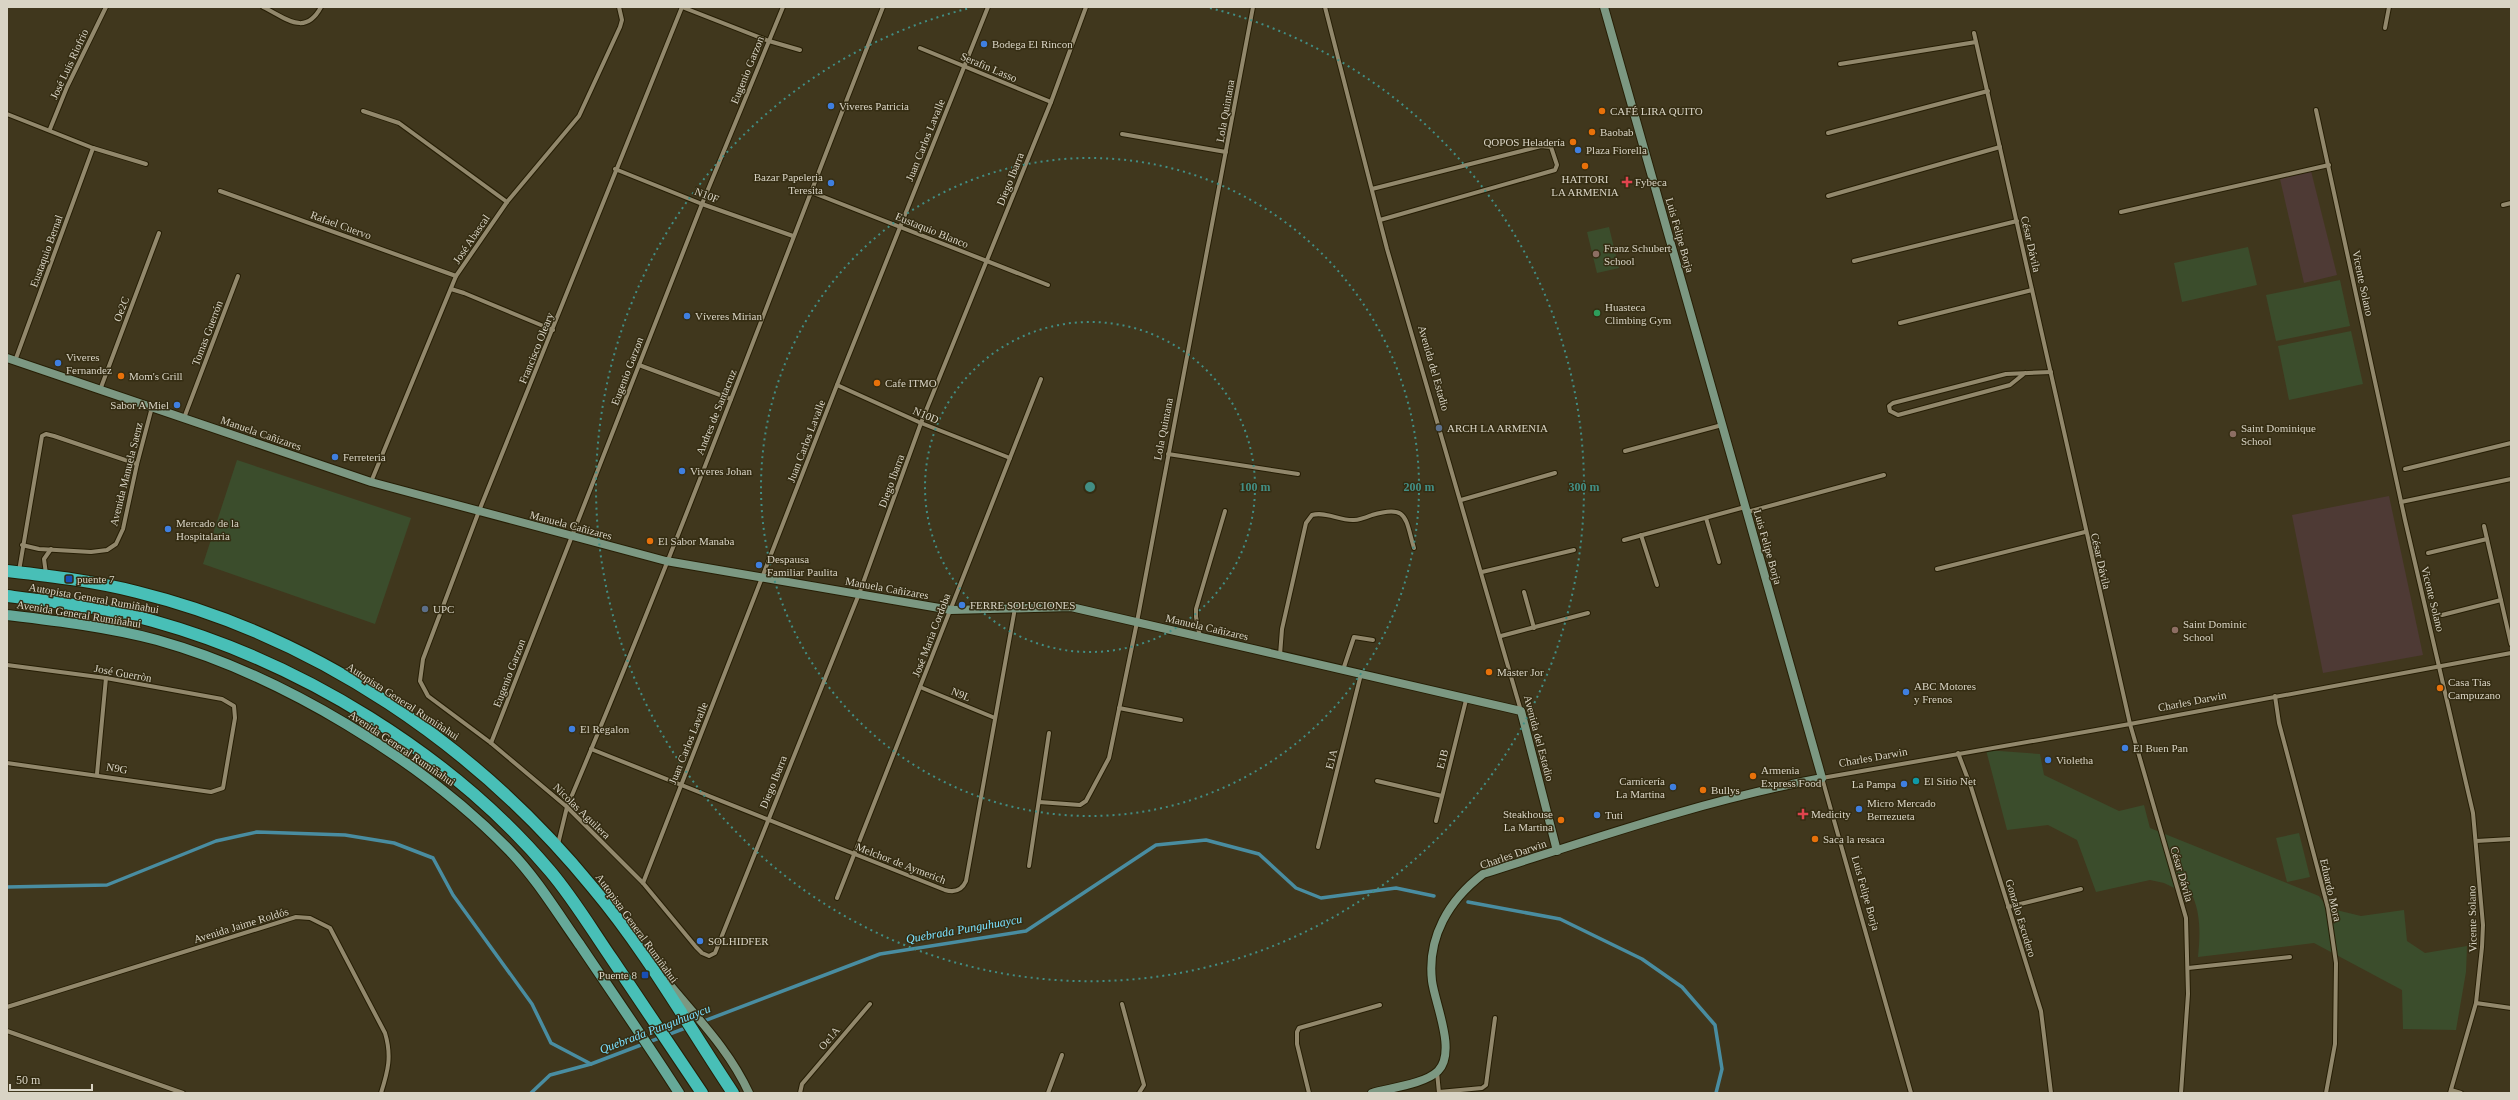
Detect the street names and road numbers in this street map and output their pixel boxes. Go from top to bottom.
street label: José Luis Riofrio [48,27,91,101]
street label: Eugenio Garzon [728,34,766,106]
street label: Serafin Lasso [959,50,1019,84]
street label: Lola Quintana [1214,79,1236,143]
street label: Juan Carlos Lavalle [903,97,947,183]
street label: Diego Ibarra [994,151,1026,207]
street label: N10F [693,185,721,205]
street label: Luis Felipe Borja [1664,196,1696,274]
street label: Rafael Cuervo [309,208,374,242]
street label: Eustaquio Blanco [894,210,971,250]
street label: José Abascal [450,212,492,266]
street label: Eustaquio Bernal [27,213,65,289]
street label: César Dávila [2019,215,2043,273]
street label: Vicente Solano [2350,249,2376,317]
street label: Oe2C [111,295,131,323]
street label: Tomas Guerrón [189,298,225,367]
street label: Francisco Oleary [516,310,556,385]
street label: Avenida del Estadio [1416,324,1452,413]
street label: Eugenio Garzon [609,335,646,407]
street label: Andres de Santacruz [693,367,739,456]
street label: Lola Quintana [1151,397,1175,461]
street label: Juan Carlos Lavalle [785,398,827,484]
street label: N10D [911,404,941,426]
street label: Manuela Cañizares [219,414,303,452]
street label: Avenida Manuela Saenz [107,421,145,527]
street label: Diego Ibarra [876,453,906,509]
street label: Manuela Cañizares [529,508,613,542]
street label: Luis Felipe Borja [1752,508,1784,586]
street label: César Dávila [2089,532,2113,590]
street label: Vicente Solano [2419,565,2447,633]
street label: Manuela Cañizares [844,575,930,601]
street label: Autopista General Rumiñahui [28,581,160,615]
street label: José Maria Cordoba [910,591,953,679]
street label: Avenida General Rumiñahui [16,598,142,630]
street label: Manuela Cañizares [1164,612,1250,642]
street label: Eugenio Garzon [491,637,528,709]
street label: Autopista General Rumiñahui [344,660,462,742]
street label: José Guerròn [93,662,153,684]
street label: N9L [949,685,973,703]
street label: Charles Darwin [2157,688,2228,714]
street label: Avenida del Estadio [1522,694,1556,783]
street label: Juan Carlos Lavalle [666,700,710,786]
street label: Avenida General Rumiñahui [347,708,457,788]
street label: Charles Darwin [1838,745,1909,769]
street label: E1A [1323,748,1339,770]
street label: E1B [1434,748,1450,770]
street label: Diego Ibarra [757,754,789,810]
street label: N9G [105,760,129,776]
street label: Nicolas Aguilera [551,781,613,841]
street label: Charles Darwin [1478,837,1548,871]
street label: Melchor de Aymerich [854,840,948,886]
street label: César Dávila [2168,845,2196,903]
street label: Luis Felipe Borja [1850,854,1882,932]
street label: Eduardo Mora [2318,858,2344,923]
street label: Autopista General Rumiñahui [593,871,681,985]
street label: Gonzalo Escudero [2003,878,2039,959]
street label: Vicente Solano [2465,885,2479,953]
street label: Avenida Jaime Roldós [192,905,290,945]
street label: Oe1A [816,1024,842,1052]

